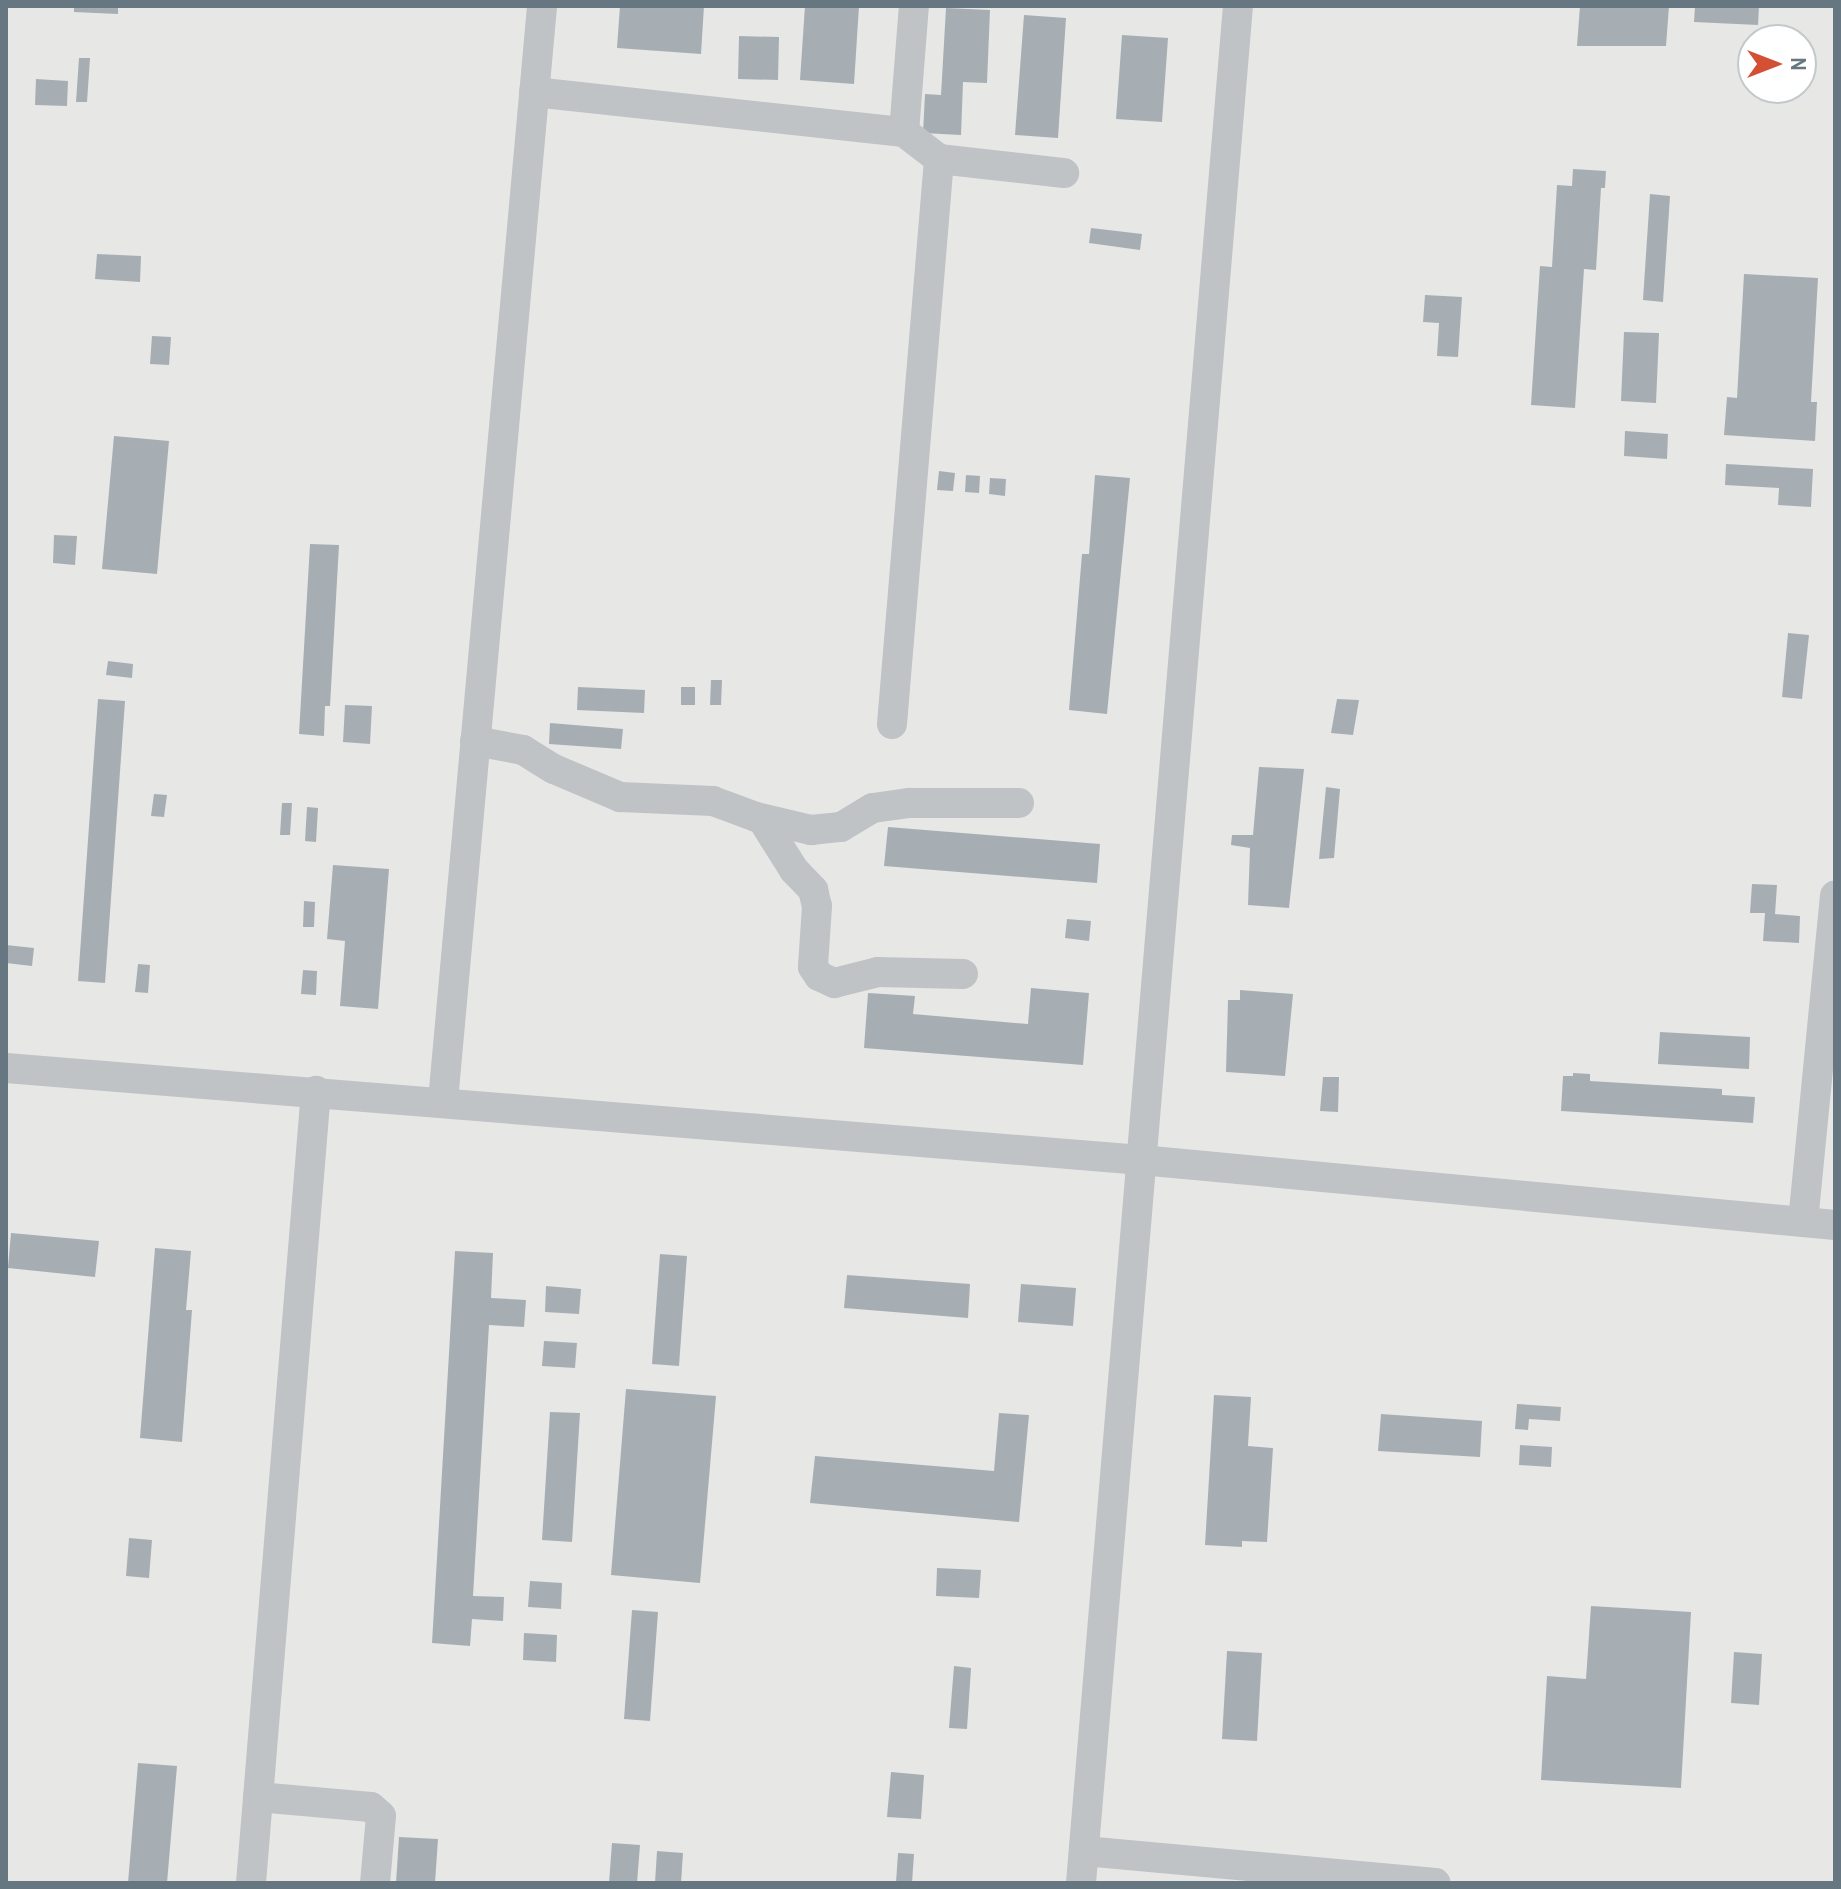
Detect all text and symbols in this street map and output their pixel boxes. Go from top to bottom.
north arrow [1737,24,1817,104]
text: N [1784,57,1814,71]

